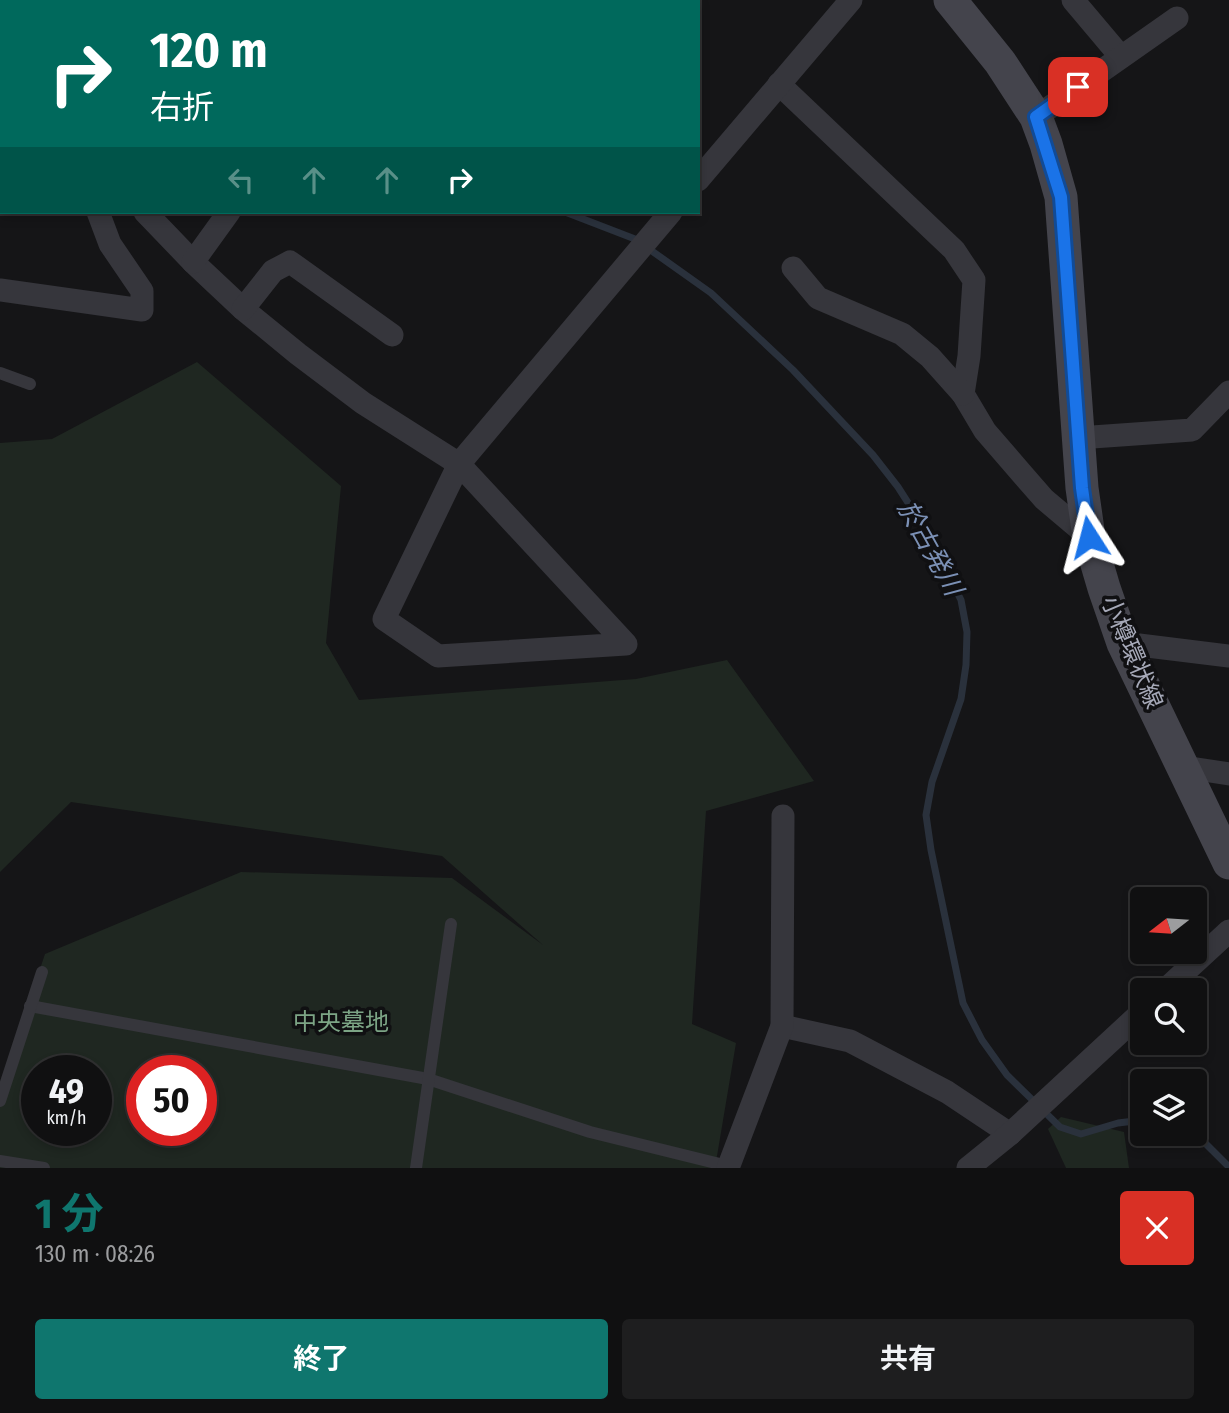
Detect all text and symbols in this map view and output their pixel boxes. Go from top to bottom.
text: 120 m [150,21,268,80]
icon: right [35,28,126,119]
pin [1048,57,1108,117]
icon: arrive [1059,68,1097,106]
text: 右折 [150,88,214,126]
icon: left [222,161,260,199]
icon: ahead [295,161,333,199]
icon: ahead [368,161,406,199]
icon: right [441,161,479,199]
water label: 於古発川 [891,495,970,604]
position arrow [1052,500,1126,574]
street label: 小樽環状線 [1096,591,1168,713]
north arrow [1130,887,1208,964]
map controls [1130,887,1207,1146]
button: search [1130,978,1207,1055]
park label: 中央墓地 [293,1008,389,1036]
speed limit sign: 50 [126,1055,217,1146]
button: layers [1130,1069,1207,1146]
text: 49 [49,1070,84,1112]
text: km/h [46,1107,87,1129]
text: 1 分 [35,1189,104,1239]
button: close [1120,1191,1194,1265]
text: 130 m · 08:26 [35,1240,155,1268]
button: 終了 [35,1319,608,1399]
button: 共有 [622,1319,1194,1399]

